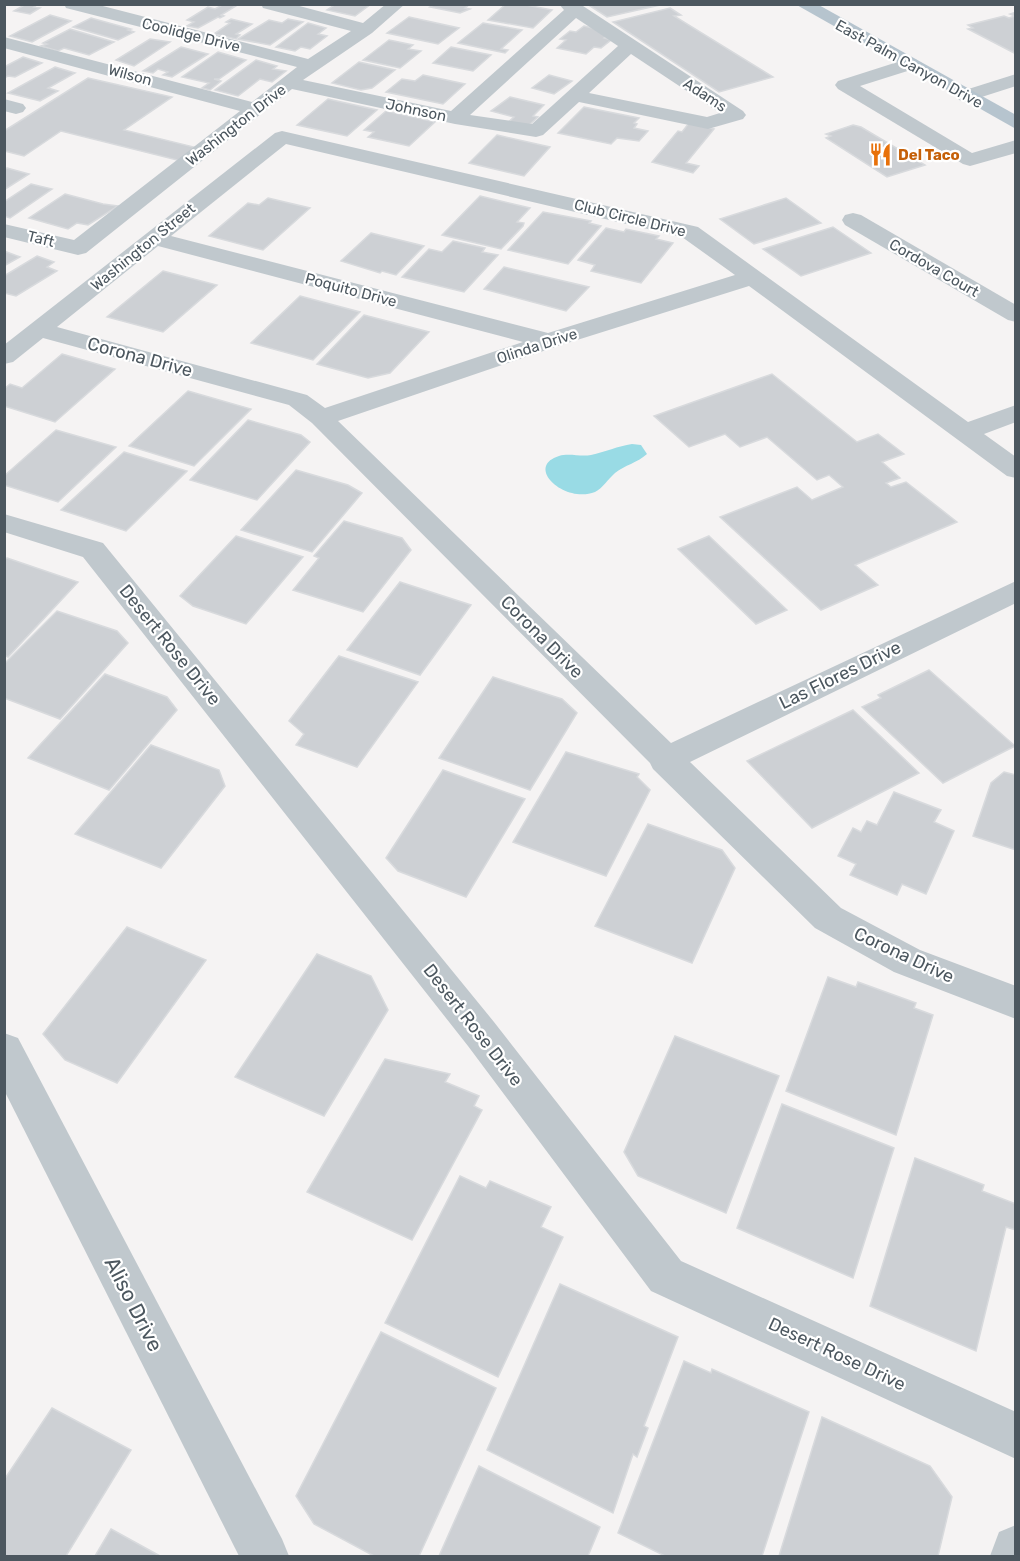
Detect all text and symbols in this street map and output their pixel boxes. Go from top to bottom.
street label: Coolidge Drive [140,14,242,56]
street label: East Palm Canyon Drive [832,16,986,112]
street label: Wilson [106,61,154,89]
street label: Adams [680,74,730,116]
street label: Washington Drive [182,80,290,170]
street label: Johnson [384,95,448,125]
restaurant icon: Del Taco [867,142,893,168]
place label: Del Taco [898,146,960,164]
street label: Club Circle Drive [572,195,688,241]
street label: Washington Street [87,199,199,295]
street label: Taft [26,227,56,251]
street label: Cordova Court [886,235,982,301]
street label: Poquito Drive [303,269,399,311]
street label: Olinda Drive [495,325,579,367]
street label: Corona Drive [85,332,195,382]
street label: Desert Rose Drive [115,580,225,710]
street label: Corona Drive [496,591,588,683]
street label: Las Flores Drive [776,636,904,714]
street label: Corona Drive [850,922,958,988]
street label: Desert Rose Drive [418,960,528,1090]
street label: Aliso Drive [100,1253,168,1355]
street label: Desert Rose Drive [765,1313,909,1395]

